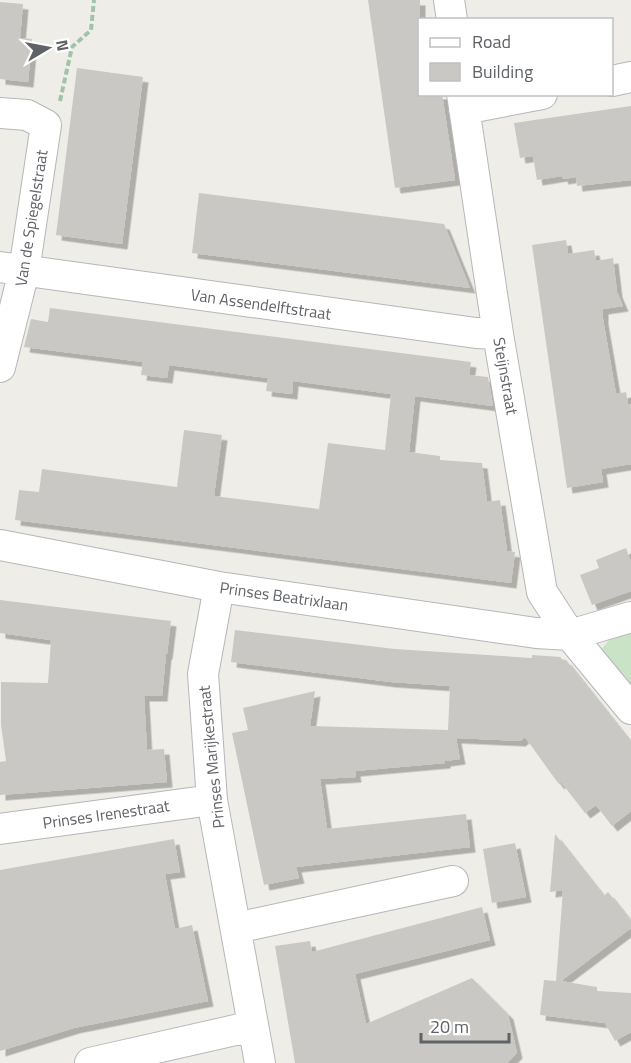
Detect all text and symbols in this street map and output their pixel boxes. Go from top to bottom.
north arrow [18,18,78,78]
legend [418,18,613,96]
text: Road [472,28,511,55]
text: N [50,38,76,53]
text: Building [472,58,533,85]
street label: Van de Spiegelstraat [8,148,54,288]
street label: Van Assendelftstraat [189,282,333,326]
street label: Steijnstraat [487,335,525,417]
street label: Prinses Beatrixlaan [218,575,350,617]
street label: Prinses Marijkestraat [192,684,230,830]
street label: Prinses Irenestraat [41,793,171,835]
scale bar [421,1006,510,1044]
text: 20 m [430,1013,469,1040]

